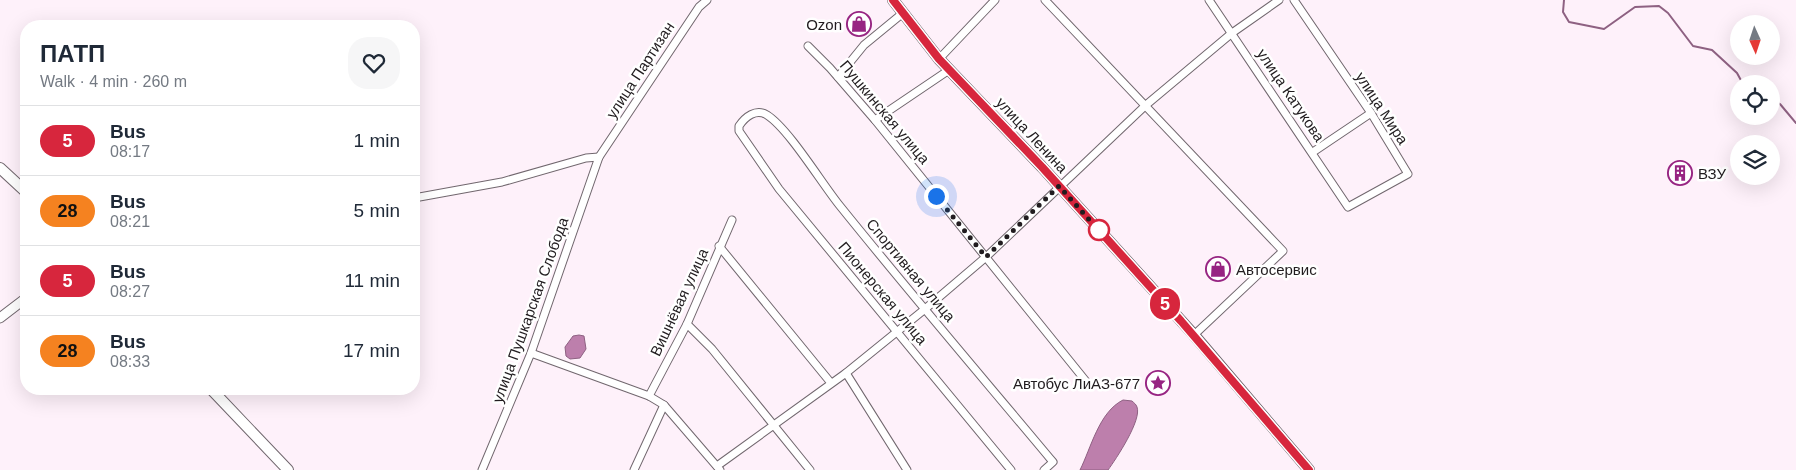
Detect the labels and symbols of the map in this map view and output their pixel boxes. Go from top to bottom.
shop icon: Ozon [846,11,872,37]
north arrow [1730,15,1780,65]
place label: Ozon [806,16,842,33]
street label: улица Партизан [603,19,677,121]
street label: улица Катукова [1254,46,1329,145]
street label: Пушкинская улица [837,57,934,168]
street label: улица Мира [1352,69,1412,148]
street label: улица Ленина [993,94,1072,177]
building icon: ВЗУ [1667,160,1693,186]
place label: ВЗУ [1698,165,1726,182]
your location [924,184,949,209]
street label: улица Пушкарская Слобода [488,214,572,405]
street label: Спортивная улица [863,215,959,325]
unlabelled marker [1088,219,1110,241]
street label: Пионерская улица [835,238,931,348]
street label: Вишнёвая улица [647,245,712,358]
shop icon: Автосервис [1205,256,1231,282]
place label: Автосервис [1236,261,1317,278]
line badge: 5 [1149,288,1181,320]
place icon: Автобус ЛиАЗ-677 [1145,370,1171,396]
place label: Автобус ЛиАЗ-677 [1013,375,1140,392]

